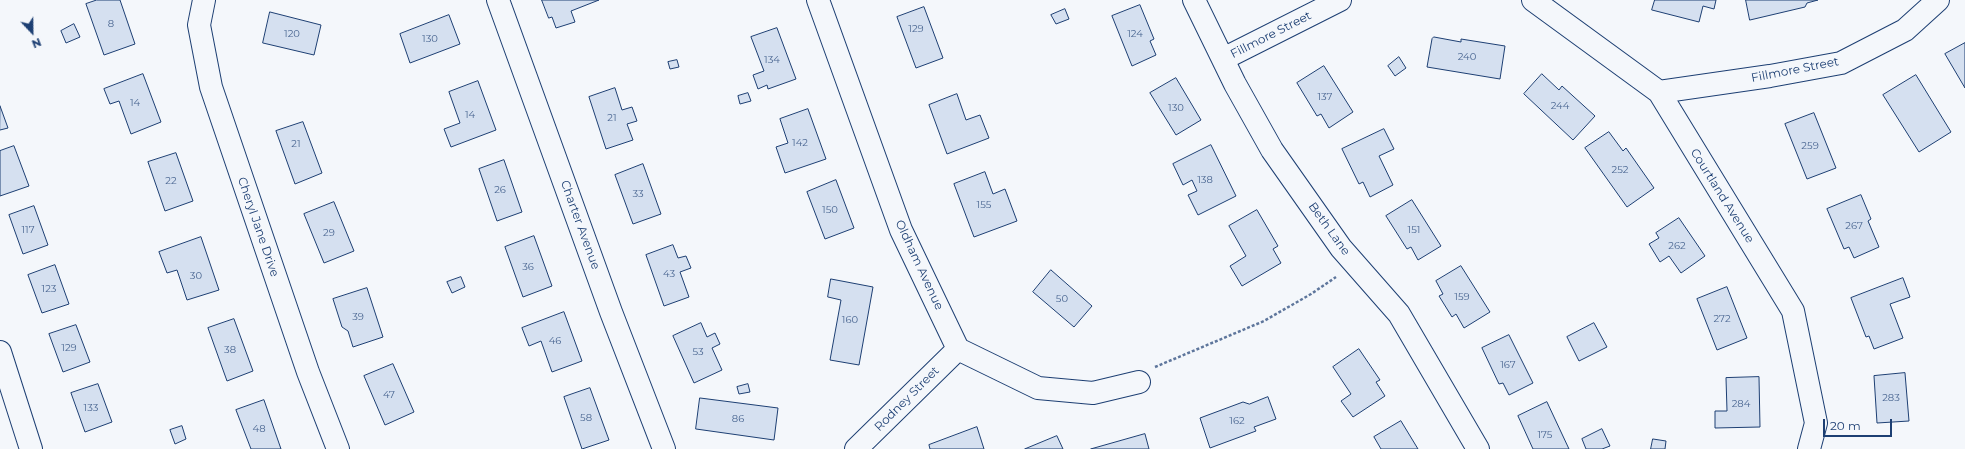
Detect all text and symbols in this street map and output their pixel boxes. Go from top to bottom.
street label: Fillmore Street [1228,8,1314,62]
north arrow [12,12,52,52]
house number: 8 [108,18,114,30]
house number: 129 [908,23,924,35]
house number: 120 [284,28,300,40]
house number: 124 [1127,28,1143,40]
house number: 130 [422,33,438,45]
text: N [30,35,43,51]
house number: 240 [1458,51,1476,63]
house number: 134 [764,54,780,66]
street label: Fillmore Street [1750,54,1840,86]
house number: 137 [1317,91,1333,103]
house number: 14 [130,97,140,109]
house number: 244 [1551,100,1569,112]
house number: 130 [1168,102,1184,114]
house number: 14 [465,109,475,121]
house number: 21 [607,112,617,124]
house number: 142 [792,137,808,149]
house number: 21 [291,138,301,150]
house number: 259 [1801,140,1819,152]
street label: Courtland Avenue [1687,146,1757,246]
house number: 252 [1612,164,1628,176]
house number: 138 [1197,174,1213,186]
house number: 22 [165,175,177,187]
street label: Cheryl Jane Drive [234,175,282,279]
street label: Charter Avenue [557,178,603,272]
house number: 26 [494,184,506,196]
house number: 33 [632,188,644,200]
house number: 155 [977,199,991,211]
street label: Beth Lane [1305,200,1353,258]
house number: 150 [822,204,838,216]
street label: Oldham Avenue [892,218,946,312]
house number: 267 [1845,220,1863,232]
house number: 117 [21,224,35,236]
house number: 151 [1408,224,1420,236]
house number: 29 [323,227,335,239]
house number: 262 [1668,240,1686,252]
house number: 36 [522,261,534,273]
house number: 43 [663,268,675,280]
house number: 30 [190,270,202,282]
house number: 123 [42,283,56,295]
house number: 159 [1454,291,1470,303]
house number: 50 [1056,293,1068,305]
house number: 39 [352,311,364,323]
house number: 272 [1713,313,1731,325]
house number: 160 [842,314,858,326]
house number: 46 [549,335,561,347]
house number: 129 [61,342,77,354]
house number: 38 [224,344,236,356]
house number: 53 [692,346,704,358]
house number: 167 [1500,359,1516,371]
street label: Rodney Street [872,364,942,434]
house number: 47 [383,389,395,401]
house number: 283 [1882,392,1900,404]
house number: 284 [1732,398,1750,410]
house number: 133 [84,402,98,414]
scale bar [1825,411,1894,437]
house number: 58 [580,412,592,424]
house number: 86 [732,413,744,425]
house number: 162 [1229,415,1245,427]
text: 20 m [1830,418,1861,433]
house number: 48 [252,423,266,435]
house number: 175 [1538,429,1552,441]

